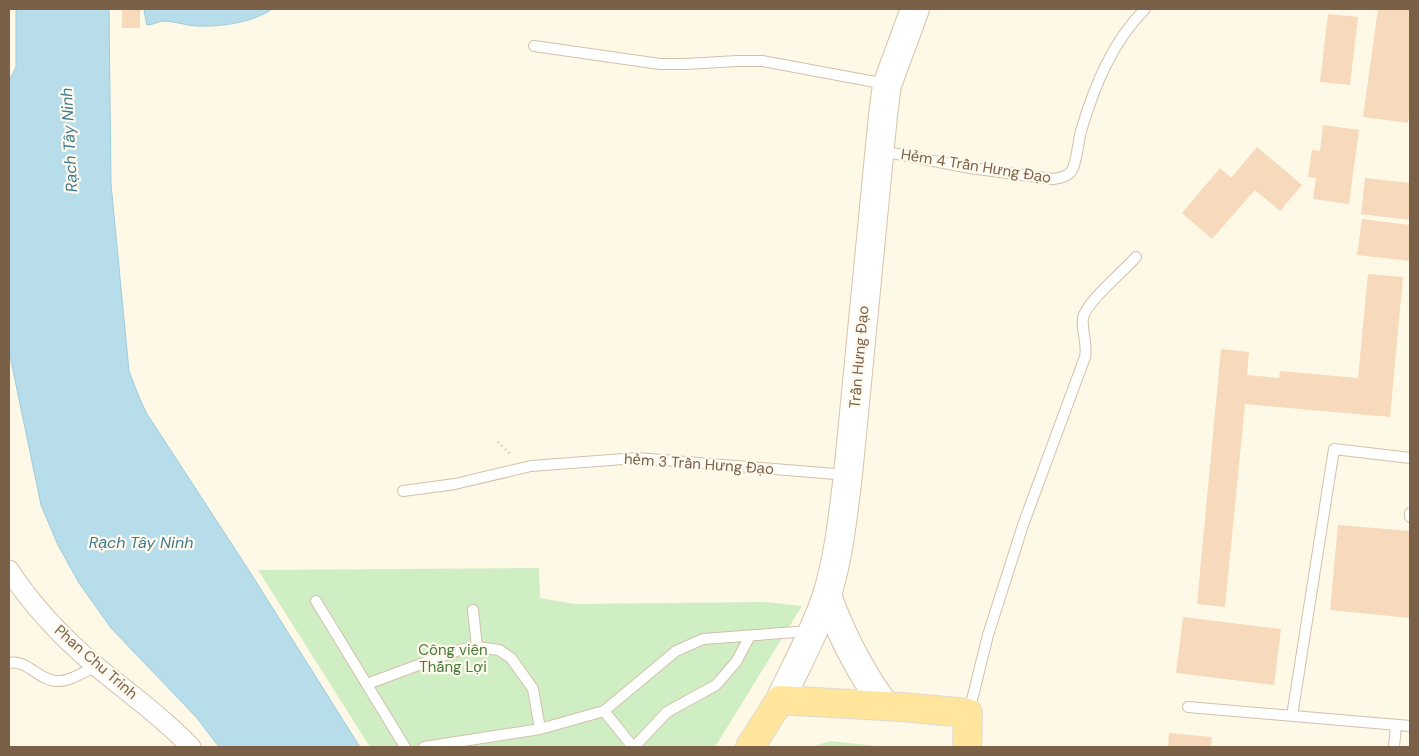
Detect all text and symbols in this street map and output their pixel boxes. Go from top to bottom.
water label: Rạch Tây Ninh [56,87,82,193]
street label: Hẻm 4 Trần Hưng Đạo [899,144,1053,188]
street label: Trần Hưng Đạo [845,305,873,409]
street label: hẻm 3 Trần Hưng Đạo [623,449,775,479]
water label: Rạch Tây Ninh [89,532,193,553]
street label: Phan Chu Trinh [50,620,142,704]
park label: Công viên Thắng Lợi [418,640,488,677]

